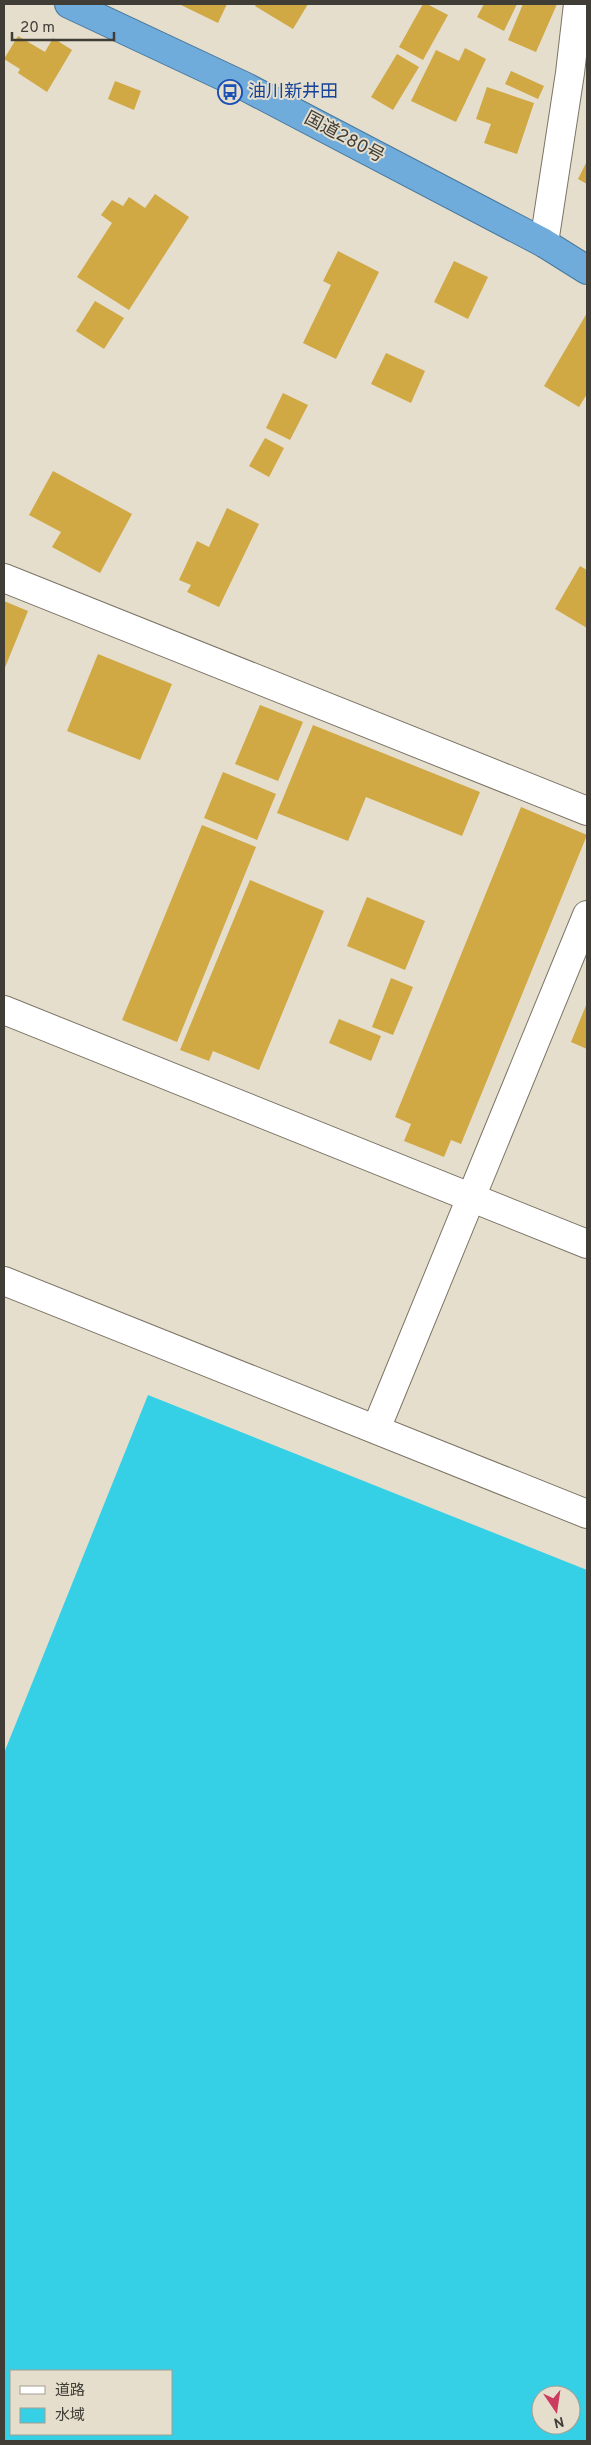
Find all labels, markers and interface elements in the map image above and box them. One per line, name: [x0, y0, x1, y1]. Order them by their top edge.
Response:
scale bar: [12, 10, 115, 42]
text: 20 m: [20, 19, 55, 38]
bus stop icon: 油川新井田: [217, 79, 243, 105]
place label: 油川新井田: [248, 81, 338, 104]
street label: 国道280号: [300, 107, 388, 169]
legend: [10, 2370, 172, 2435]
text: 道路: [55, 2382, 85, 2401]
north arrow: [531, 2385, 581, 2435]
text: 水域: [55, 2407, 85, 2426]
text: N: [552, 2412, 565, 2431]

